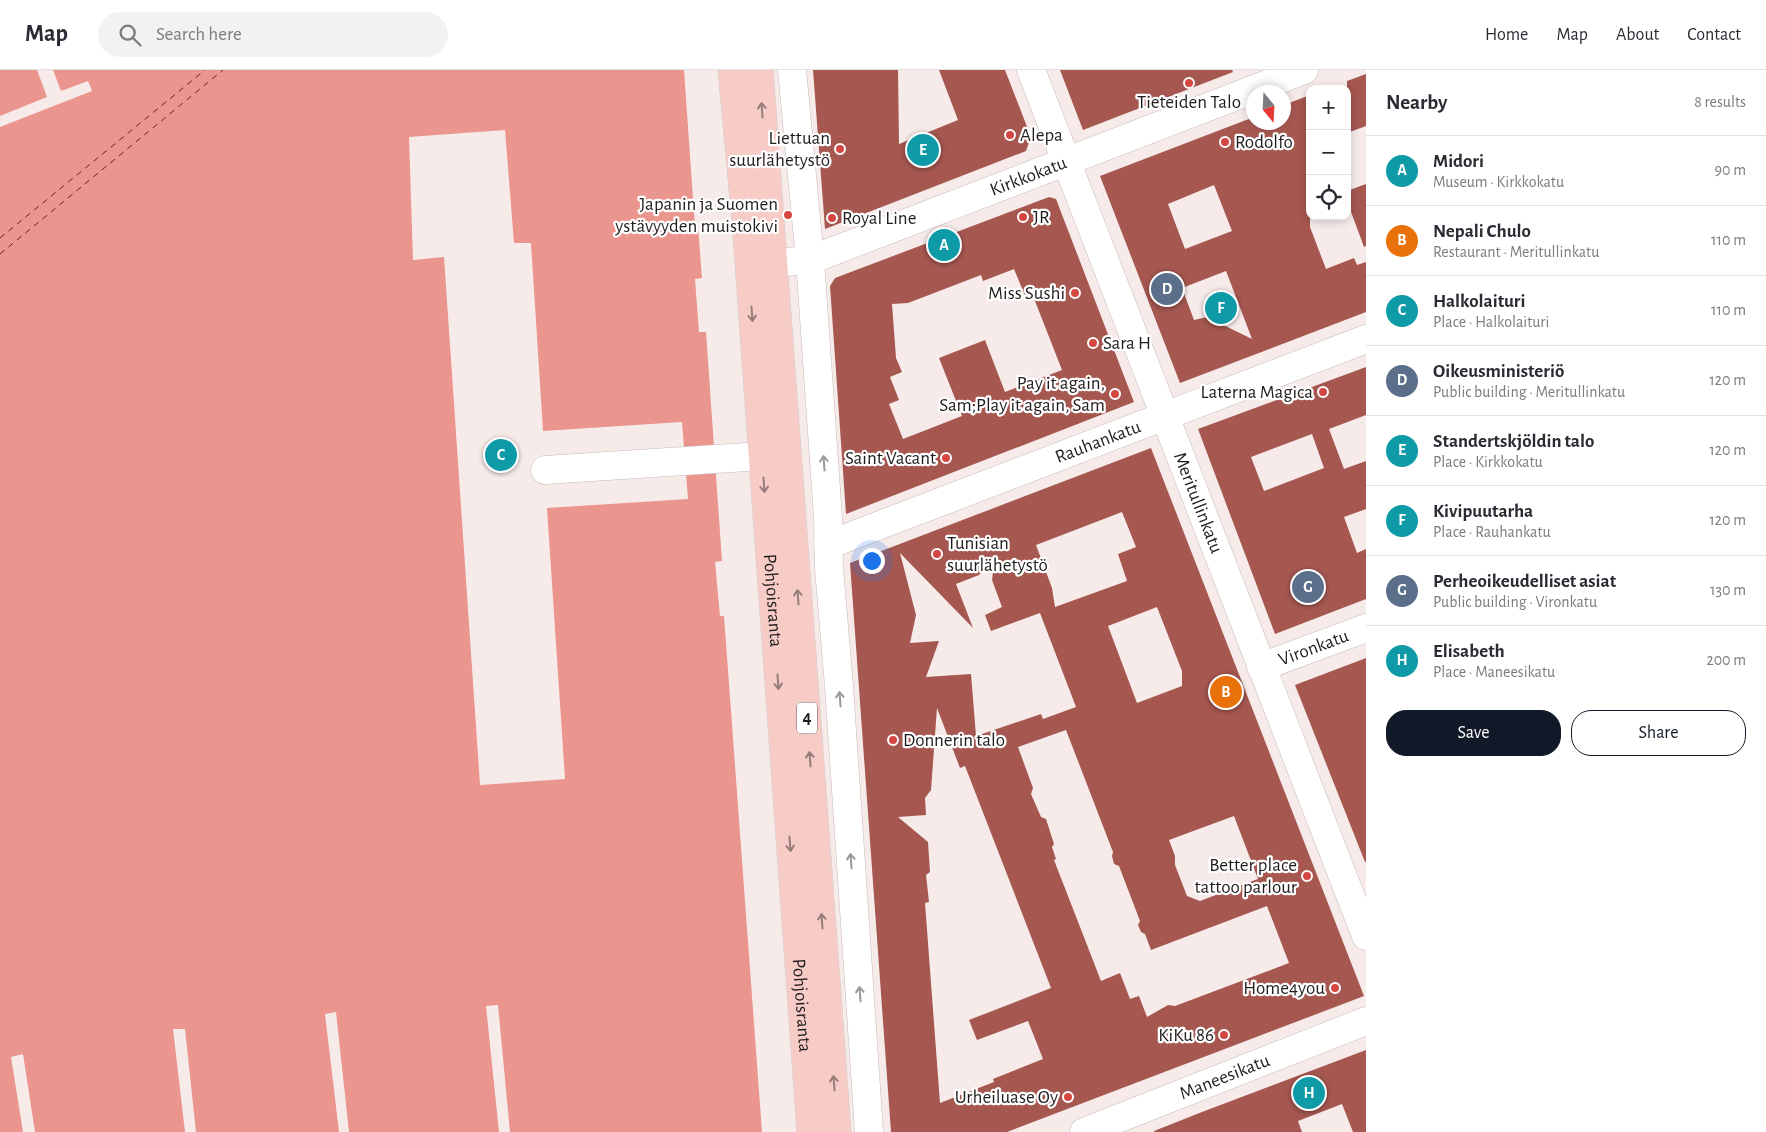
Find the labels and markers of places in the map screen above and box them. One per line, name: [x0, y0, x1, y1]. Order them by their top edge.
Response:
marker: Tieteiden Talo: [1183, 77, 1195, 89]
place label: Tieteiden Talo: [1137, 93, 1241, 112]
place label: Alepa: [1020, 126, 1063, 145]
place label: Liettuan suurlähetystö: [729, 129, 830, 170]
marker: Alepa: [1004, 129, 1016, 141]
pin: E: [907, 131, 939, 169]
place label: Rodolfo: [1235, 133, 1293, 152]
marker: Rodolfo: [1219, 136, 1231, 148]
marker: Liettuan suurlähetystö: [834, 143, 846, 155]
place label: Japanin ja Suomen ystävyyden muistokivi: [614, 195, 778, 236]
place label: JR: [1033, 208, 1049, 227]
marker: Japanin ja Suomen ystävyyden muistokivi: [782, 209, 794, 221]
place label: Royal Line: [842, 209, 916, 228]
marker: JR: [1017, 211, 1029, 223]
marker: Royal Line: [826, 212, 838, 224]
pin: A: [928, 226, 960, 264]
pin: D: [1151, 270, 1183, 308]
place label: Miss Sushi: [988, 284, 1065, 303]
marker: Miss Sushi: [1069, 287, 1081, 299]
pin: F: [1205, 289, 1237, 327]
place label: Sara H: [1103, 334, 1151, 353]
marker: Sara H: [1087, 337, 1099, 349]
place label: Pay it again, Sam;Play it again, Sam: [939, 374, 1105, 415]
place label: Laterna Magica: [1201, 383, 1313, 402]
marker: Laterna Magica: [1317, 386, 1329, 398]
marker: Pay it again, Sam;Play it again, Sam: [1109, 388, 1121, 400]
pin: C: [485, 436, 517, 474]
place label: Saint Vacant: [845, 449, 936, 468]
marker: Saint Vacant: [940, 452, 952, 464]
place label: Tunisian suurlähetystö: [947, 534, 1048, 575]
marker: Tunisian suurlähetystö: [931, 548, 943, 560]
pin: G: [1292, 568, 1324, 606]
pin: B: [1210, 673, 1242, 711]
place label: Donnerin talo: [903, 731, 1005, 750]
marker: Donnerin talo: [887, 734, 899, 746]
place label: Better place tattoo parlour: [1194, 856, 1297, 897]
marker: Better place tattoo parlour: [1301, 870, 1313, 882]
place label: Home4you: [1243, 979, 1325, 998]
marker: Home4you: [1329, 982, 1341, 994]
place label: KiKu 86: [1158, 1026, 1214, 1045]
marker: KiKu 86: [1218, 1029, 1230, 1041]
pin: H: [1293, 1074, 1325, 1112]
place label: Urheiluase Oy: [955, 1088, 1058, 1107]
marker: Urheiluase Oy: [1062, 1091, 1074, 1103]

